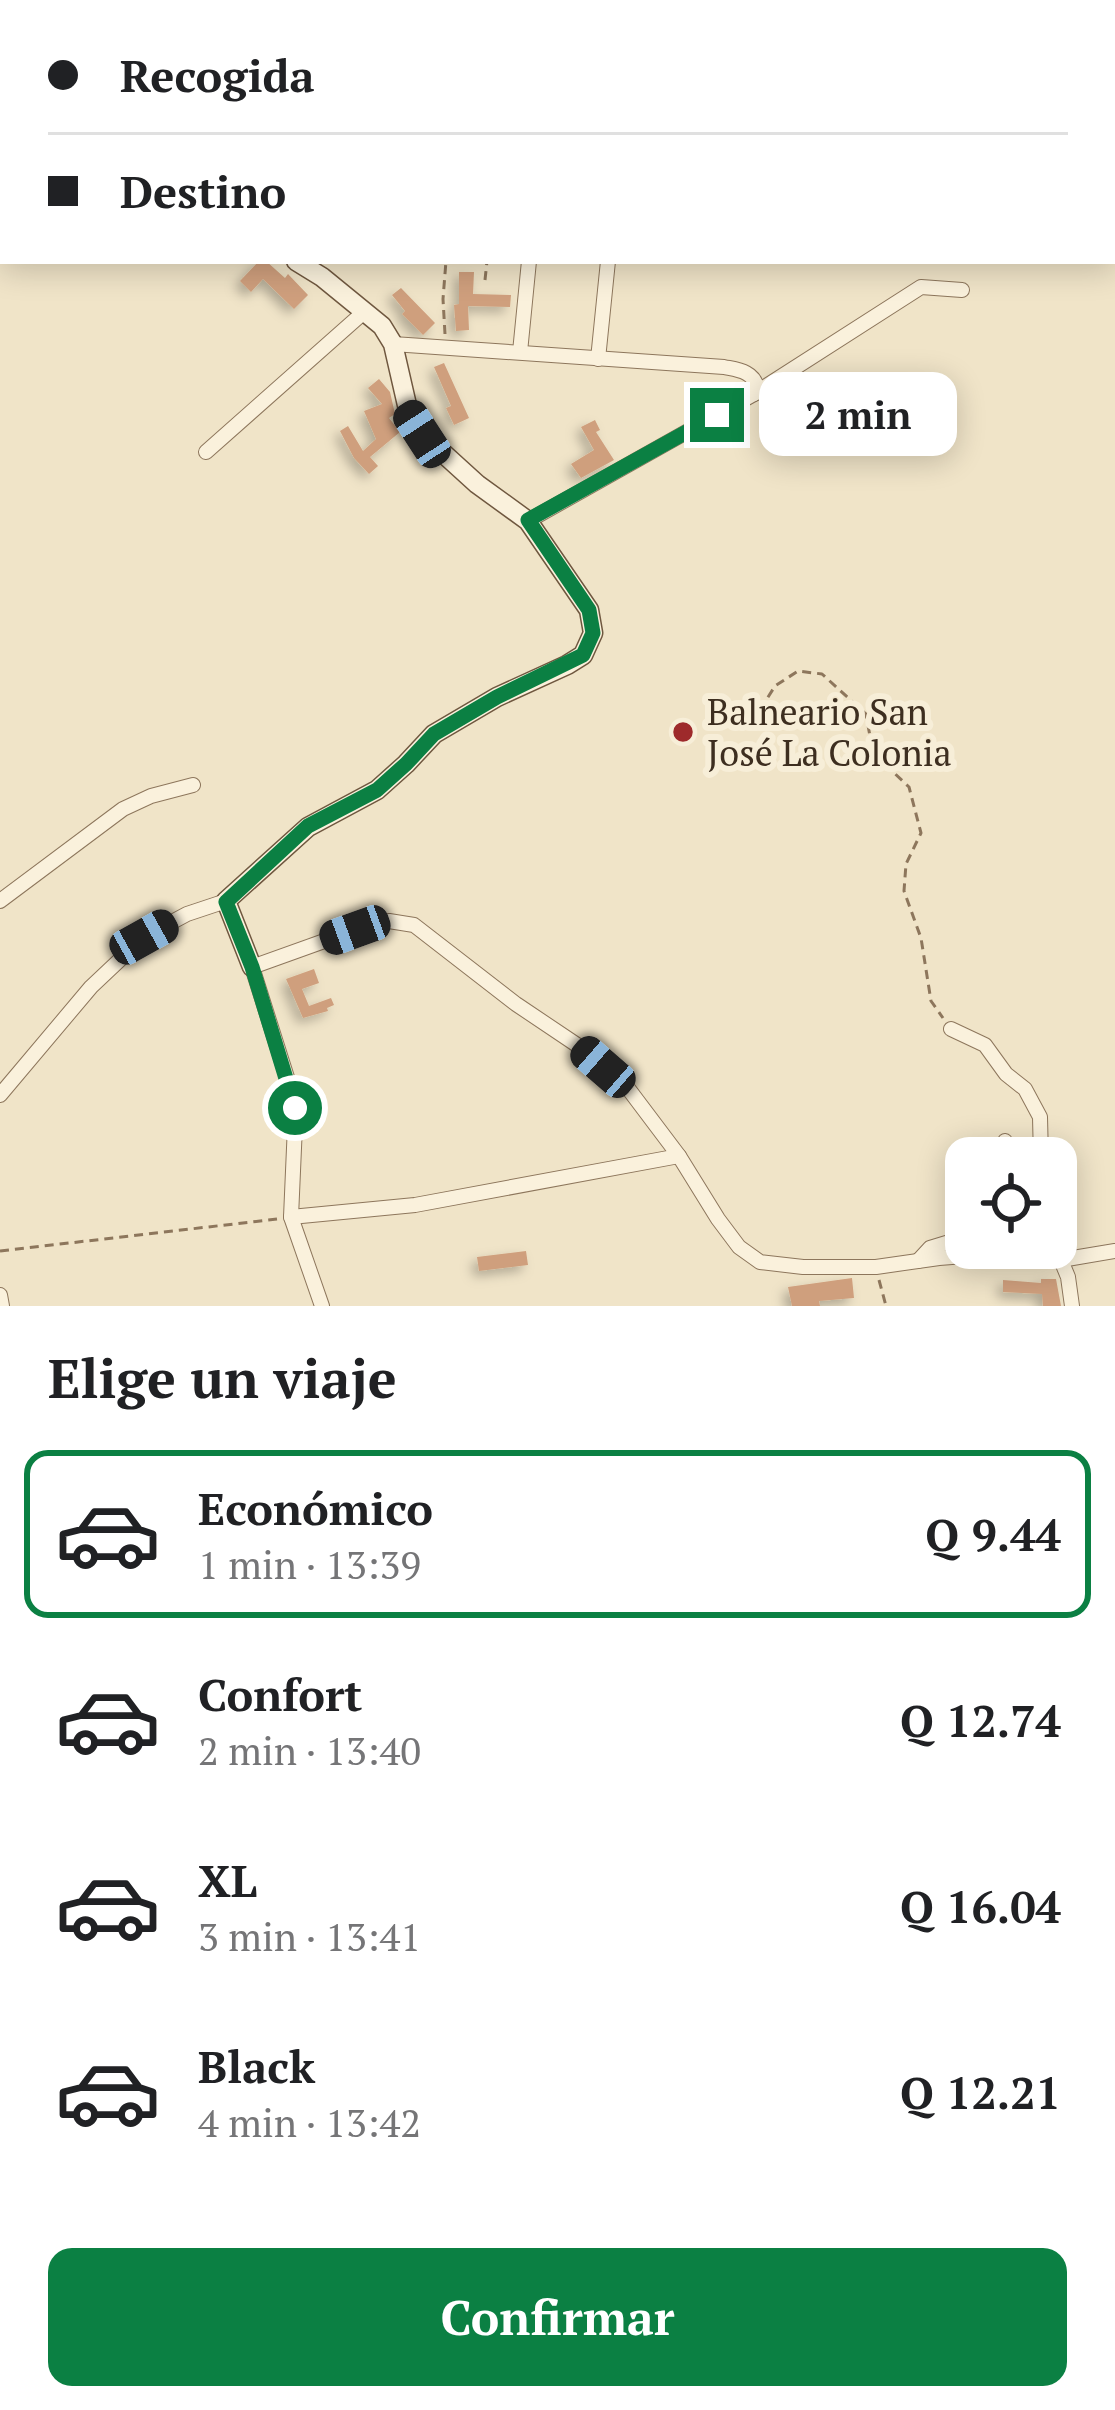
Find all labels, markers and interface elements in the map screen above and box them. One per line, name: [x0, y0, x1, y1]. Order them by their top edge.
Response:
text: Recogida: [120, 45, 315, 105]
text: Destino: [120, 161, 286, 221]
callout: 2 min: [759, 373, 957, 457]
route end: [690, 388, 744, 442]
text: 2 min: [805, 388, 911, 440]
car: [387, 394, 457, 474]
place label: Balneario San José La Colonia: [707, 688, 952, 776]
marker: Balneario San José La Colonia: [670, 719, 696, 745]
car: [315, 901, 395, 959]
car: [104, 904, 184, 970]
car: [564, 1030, 642, 1104]
route start: [268, 1081, 322, 1135]
map controls: [945, 1137, 1077, 1269]
button: locate: [945, 1137, 1077, 1269]
text: Elige un viaje: [48, 1342, 397, 1413]
text: Económico: [198, 1478, 433, 1538]
icon: car: [54, 1480, 162, 1588]
text: Q 9.44: [925, 1504, 1061, 1564]
text: 1 min · 13:39: [198, 1538, 421, 1590]
text: Confort: [198, 1664, 362, 1724]
icon: car: [54, 1666, 162, 1774]
text: Q 12.74: [900, 1690, 1061, 1750]
text: 2 min · 13:40: [198, 1724, 421, 1776]
text: XL: [198, 1850, 257, 1910]
icon: car: [54, 1852, 162, 1960]
text: Q 16.04: [900, 1876, 1061, 1936]
text: 3 min · 13:41: [198, 1910, 421, 1962]
text: Black: [198, 2036, 315, 2096]
icon: car: [54, 2038, 162, 2146]
text: Q 12.21: [900, 2062, 1061, 2122]
text: 4 min · 13:42: [198, 2096, 421, 2148]
button: Confirmar: [48, 2248, 1067, 2386]

